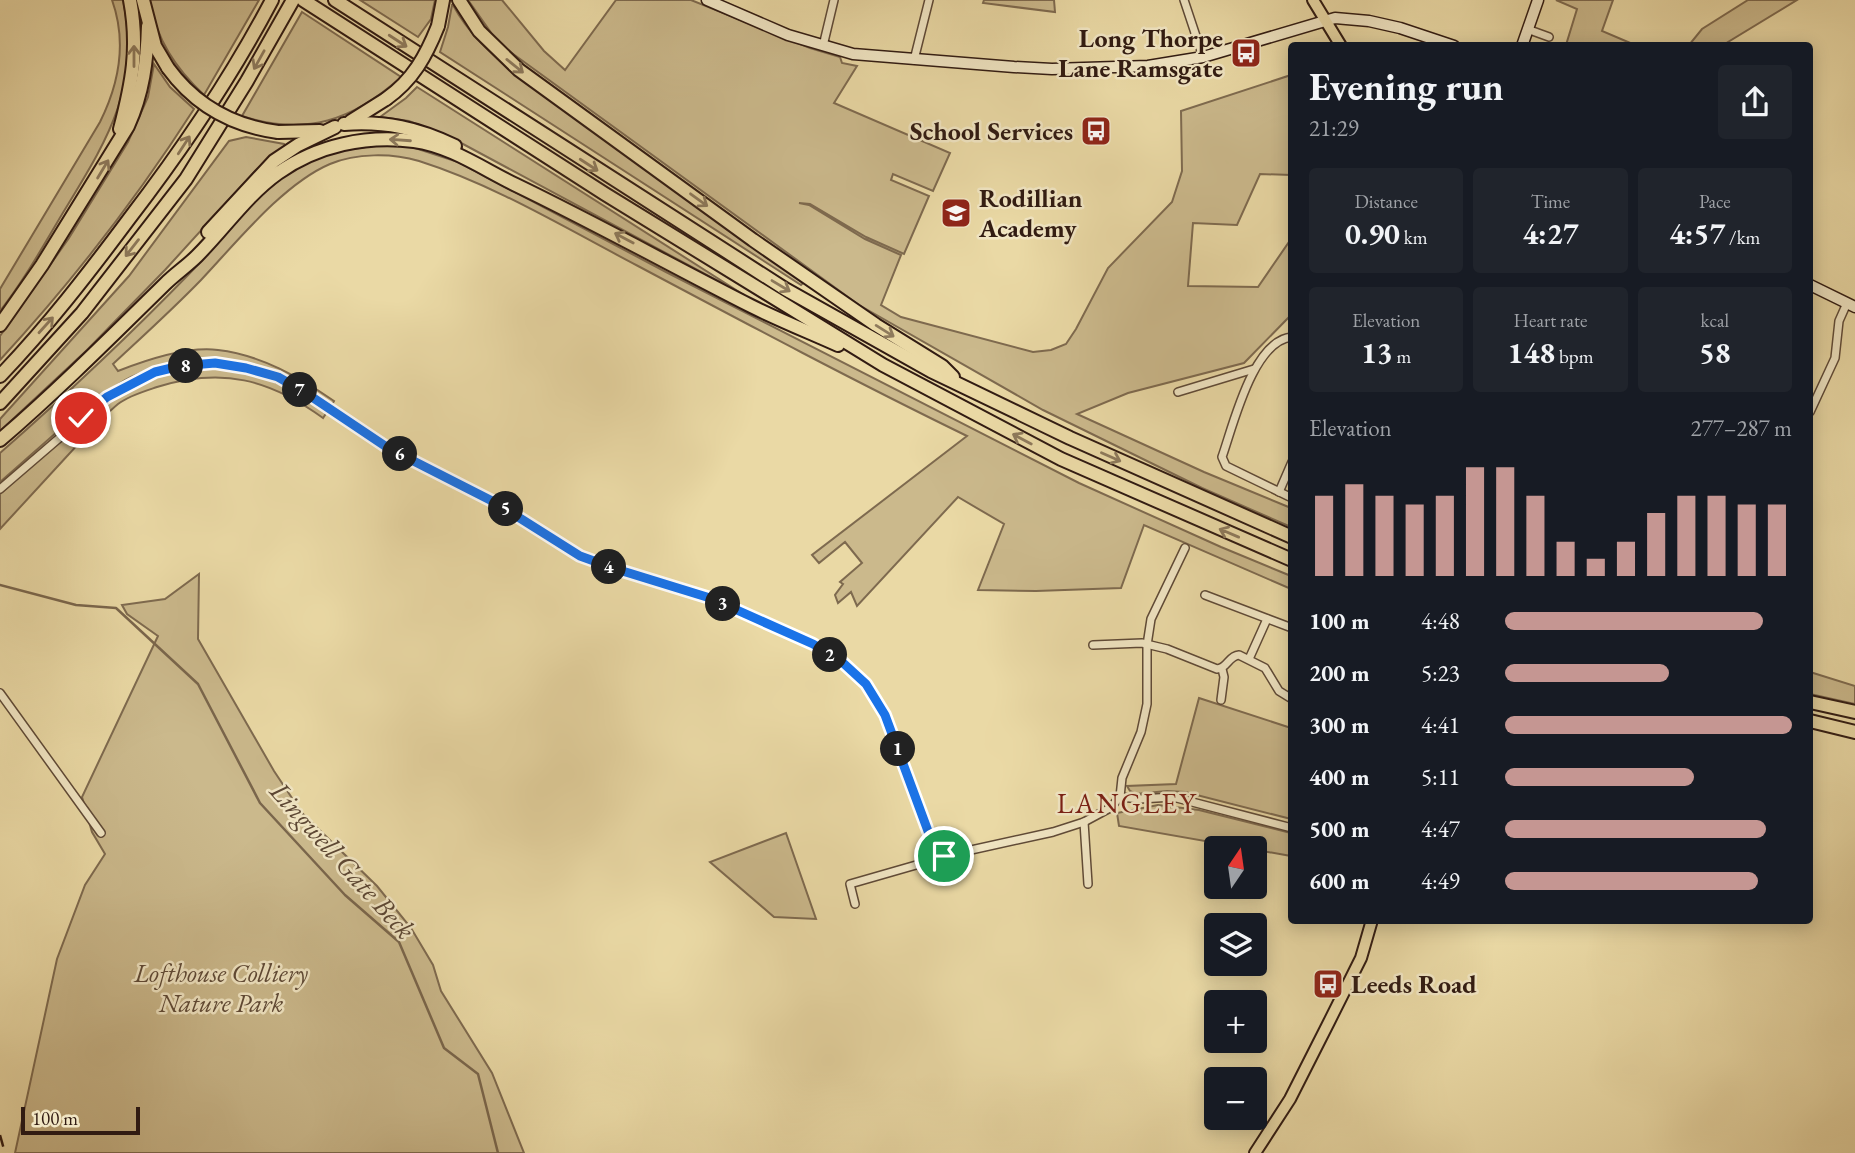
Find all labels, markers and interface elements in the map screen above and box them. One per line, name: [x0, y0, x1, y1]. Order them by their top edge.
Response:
place label: Long Thorpe Lane Ramsgate: [1058, 21, 1223, 85]
one-way arrow: [388, 34, 407, 48]
bus stop icon: Long Thorpe Lane Ramsgate: [1229, 36, 1263, 70]
one-way arrow: [127, 44, 141, 67]
one-way arrow: [252, 49, 266, 69]
one-way arrow: [506, 58, 524, 74]
text: Evening run: [1309, 62, 1504, 111]
button: share: [1718, 65, 1792, 139]
text: 21:29: [1309, 113, 1359, 143]
place label: School Services: [910, 114, 1073, 148]
bus stop icon: School Services: [1079, 114, 1113, 148]
one-way arrow: [389, 133, 412, 146]
one-way arrow: [177, 136, 191, 155]
one-way arrow: [578, 158, 598, 172]
one-way arrow: [96, 160, 110, 180]
place label: Rodillian Academy: [978, 181, 1083, 245]
text: Distance: [1354, 189, 1418, 214]
text: Time: [1531, 189, 1570, 214]
text: Pace: [1699, 189, 1731, 214]
one-way arrow: [689, 193, 708, 208]
school or university icon: Rodillian Academy: [939, 196, 973, 230]
text: 0.90: [1345, 214, 1400, 253]
text: 4:27: [1522, 214, 1579, 253]
text: 4:57: [1669, 214, 1725, 253]
text: km: [1400, 225, 1427, 250]
text: /km: [1725, 225, 1760, 250]
one-way arrow: [614, 231, 634, 245]
one-way arrow: [125, 238, 140, 256]
one-way arrow: [771, 280, 791, 294]
text: Elevation: [1352, 308, 1420, 333]
text: Heart rate: [1514, 308, 1587, 333]
text: kcal: [1701, 308, 1729, 333]
one-way arrow: [38, 317, 54, 335]
one-way arrow: [875, 324, 895, 338]
text: 13: [1361, 333, 1393, 372]
text: 148: [1508, 333, 1555, 372]
text: 58: [1699, 333, 1731, 372]
text: m: [1393, 344, 1411, 369]
text: bpm: [1555, 344, 1593, 369]
pin: 8: [168, 348, 204, 384]
text: 8: [180, 353, 191, 378]
pin: 7: [282, 372, 318, 408]
text: 7: [294, 377, 305, 402]
pin: [51, 388, 111, 448]
icon: check: [62, 399, 100, 437]
text: Elevation: [1309, 413, 1392, 443]
text: 277–287 m: [1691, 413, 1792, 443]
one-way arrow: [1012, 431, 1033, 445]
pin: 6: [382, 436, 418, 472]
text: 6: [394, 441, 405, 466]
one-way arrow: [1100, 451, 1121, 464]
pin: 5: [489, 491, 524, 526]
text: 5: [500, 496, 511, 521]
one-way arrow: [1219, 526, 1240, 539]
pin: 4: [592, 550, 626, 584]
text: 4: [603, 554, 614, 579]
pin: 3: [706, 586, 740, 622]
text: 3: [717, 591, 728, 616]
text: 100 m: [1309, 606, 1370, 636]
text: 4:48: [1421, 606, 1460, 636]
pin: 2: [812, 638, 848, 672]
text: 2: [824, 642, 835, 667]
text: 200 m: [1309, 658, 1370, 688]
text: 5:23: [1421, 658, 1460, 688]
text: 300 m: [1309, 710, 1370, 740]
text: 4:41: [1421, 710, 1460, 740]
pin: 1: [880, 732, 916, 766]
text: 1: [892, 736, 903, 761]
text: 400 m: [1309, 762, 1370, 792]
text: 5:11: [1421, 762, 1460, 792]
water label: Lingwell Gate Beck: [262, 773, 424, 947]
district label: LANGLEY: [1057, 785, 1197, 821]
text: 500 m: [1309, 814, 1370, 844]
text: 4:47: [1421, 814, 1460, 844]
pin: [914, 826, 974, 886]
north arrow: [1204, 836, 1267, 900]
map controls: [1204, 836, 1267, 1130]
icon: arrive: [925, 837, 963, 875]
text: 600 m: [1309, 866, 1370, 896]
text: 4:49: [1421, 866, 1460, 896]
button: layers: [1204, 913, 1267, 976]
park label: Lofthouse Colliery Nature Park: [133, 956, 309, 1020]
bus stop icon: Leeds Road: [1311, 967, 1345, 1001]
place label: Leeds Road: [1351, 967, 1477, 1001]
button: +: [1204, 990, 1267, 1053]
button: −: [1204, 1067, 1267, 1130]
scale bar: [21, 1104, 140, 1136]
text: 100 m: [32, 1106, 78, 1131]

